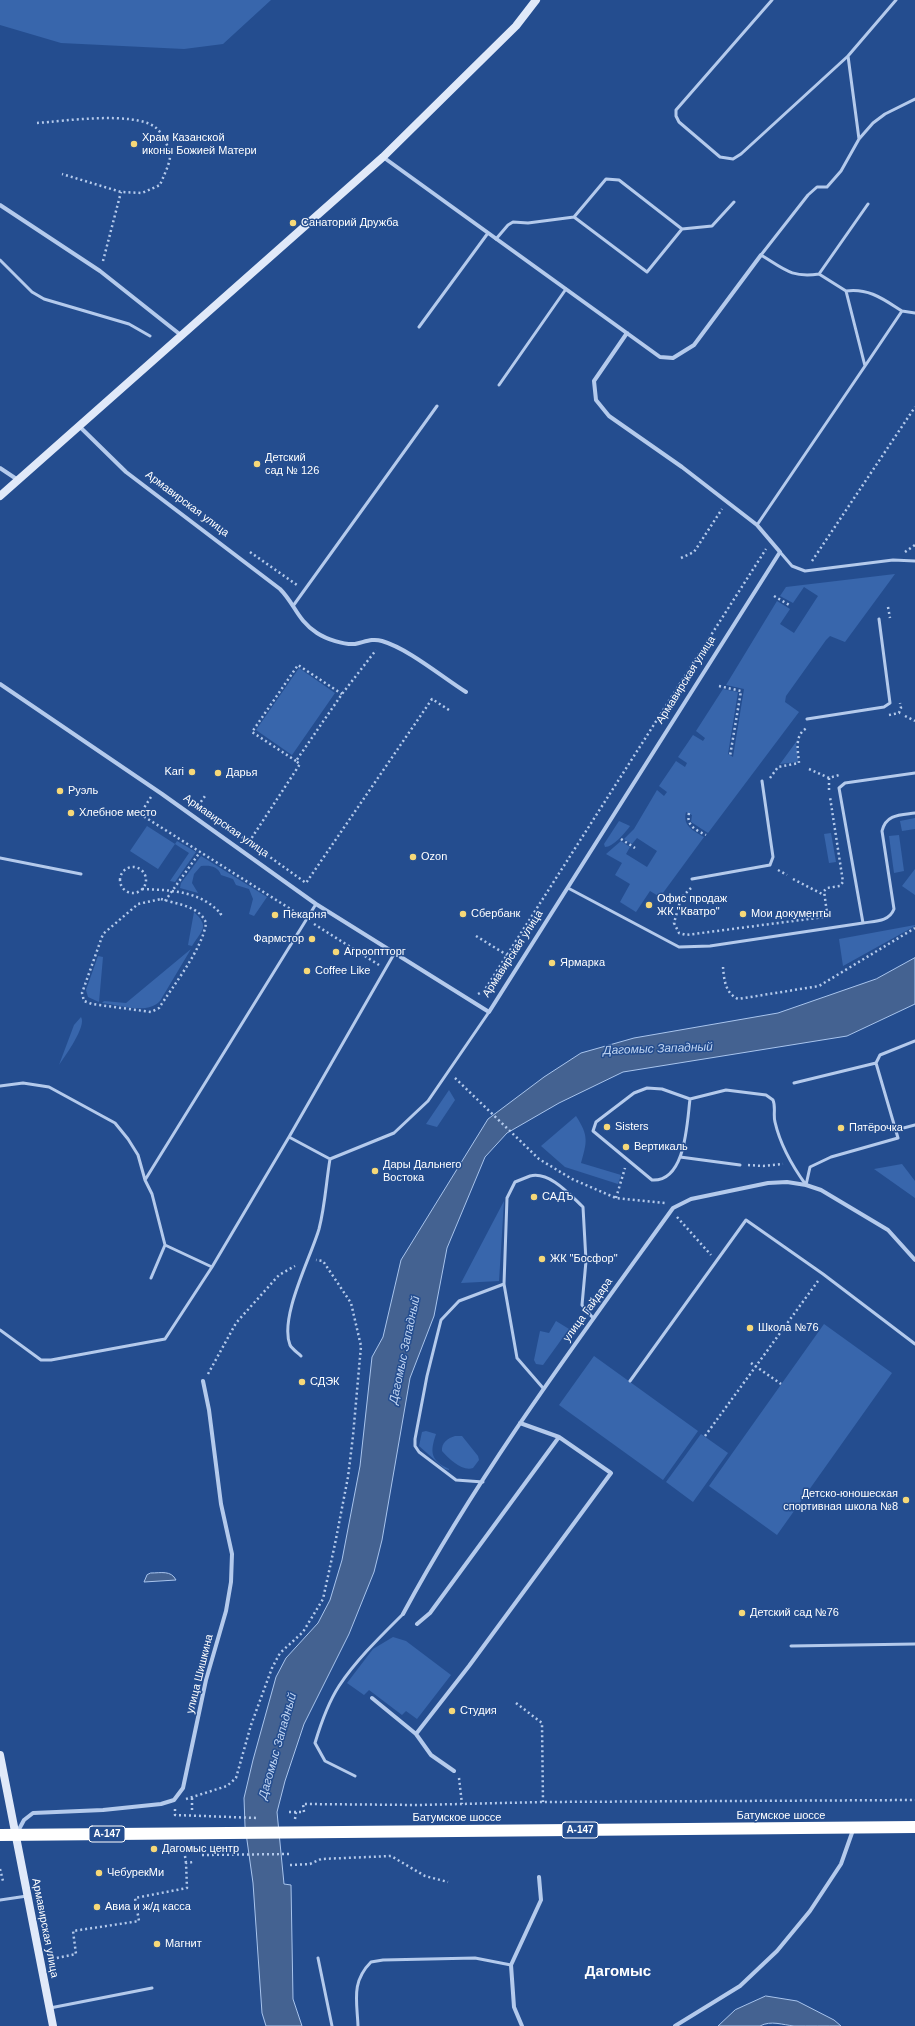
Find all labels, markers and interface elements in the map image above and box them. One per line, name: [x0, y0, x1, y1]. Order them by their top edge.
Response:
place label: Храм Казанской иконы Божией Матери: [142, 131, 257, 157]
marker: Храм Казанской иконы Божией Матери: [129, 139, 139, 149]
place label: Санаторий Дружба: [301, 216, 398, 230]
marker: Санаторий Дружба: [288, 218, 298, 228]
place label: Детский сад № 126: [265, 451, 319, 477]
marker: Детский сад № 126: [252, 459, 262, 469]
street label: Армавирская улица: [143, 468, 231, 540]
street label: Армавирская улица: [654, 634, 718, 726]
place label: Kari: [164, 765, 184, 779]
place label: Дарья: [226, 766, 257, 780]
marker: Kari: [187, 767, 197, 777]
marker: Дарья: [213, 768, 223, 778]
place label: Руэль: [68, 784, 98, 798]
marker: Руэль: [55, 786, 65, 796]
street label: Армавирская улица: [181, 792, 271, 860]
place label: Хлебное место: [79, 806, 157, 820]
marker: Хлебное место: [66, 808, 76, 818]
place label: Ozon: [421, 850, 447, 864]
marker: Ozon: [408, 852, 418, 862]
place label: Офис продаж ЖК "Кватро": [657, 892, 727, 918]
marker: Офис продаж ЖК "Кватро": [644, 900, 654, 910]
place label: Сбербанк: [471, 907, 520, 921]
place label: Мои документы: [751, 907, 831, 921]
place label: Пекарня: [283, 908, 326, 922]
street label: Армавирская улица: [480, 908, 546, 1000]
marker: Сбербанк: [458, 909, 468, 919]
marker: Мои документы: [738, 909, 748, 919]
marker: Пекарня: [270, 910, 280, 920]
place label: Фармстор: [253, 932, 304, 946]
marker: Фармстор: [307, 934, 317, 944]
place label: Агрооптторг: [344, 945, 406, 959]
marker: Агрооптторг: [331, 947, 341, 957]
place label: Ярмарка: [560, 956, 605, 970]
marker: Ярмарка: [547, 958, 557, 968]
place label: Coffee Like: [315, 964, 370, 978]
marker: Coffee Like: [302, 966, 312, 976]
water label: Дагомыс Западный: [603, 1040, 713, 1058]
place label: Sisters: [615, 1120, 649, 1134]
place label: Пятёрочка: [849, 1121, 903, 1135]
marker: Sisters: [602, 1122, 612, 1132]
marker: Пятёрочка: [836, 1123, 846, 1133]
place label: Вертикаль: [634, 1140, 688, 1154]
marker: Вертикаль: [621, 1142, 631, 1152]
place label: Дары Дальнего Востока: [383, 1158, 461, 1184]
marker: Дары Дальнего Востока: [370, 1166, 380, 1176]
place label: САДЪ: [542, 1190, 574, 1204]
marker: САДЪ: [529, 1192, 539, 1202]
place label: ЖК "Босфор": [550, 1252, 618, 1266]
marker: ЖК "Босфор": [537, 1254, 547, 1264]
street label: улица Гайдара: [560, 1276, 616, 1344]
water label: Дагомыс Западный: [387, 1295, 423, 1405]
place label: Школа №76: [758, 1321, 819, 1335]
marker: Школа №76: [745, 1323, 755, 1333]
place label: СДЭК: [310, 1375, 339, 1389]
marker: СДЭК: [297, 1377, 307, 1387]
place label: Детско-юношеская спортивная школа №8: [783, 1487, 898, 1513]
marker: Детско-юношеская спортивная школа №8: [901, 1495, 911, 1505]
place label: Детский сад №76: [750, 1606, 839, 1620]
marker: Детский сад №76: [737, 1608, 747, 1618]
street label: улица Шишкина: [184, 1633, 216, 1715]
water label: Дагомыс Западный: [256, 1691, 300, 1801]
place label: Студия: [460, 1704, 497, 1718]
marker: Студия: [447, 1706, 457, 1716]
street label: Батумское шоссе: [737, 1809, 825, 1823]
street label: Батумское шоссе: [413, 1811, 501, 1825]
road number: А-147: [562, 1822, 598, 1838]
road number: А-147: [89, 1826, 125, 1842]
place label: Дагомыс центр: [162, 1842, 239, 1856]
marker: Дагомыс центр: [149, 1844, 159, 1854]
place label: ЧебурекМи: [107, 1866, 164, 1880]
marker: ЧебурекМи: [94, 1868, 104, 1878]
street label: Армавирская улица: [29, 1877, 61, 1979]
place label: Авиа и ж/д касса: [105, 1900, 191, 1914]
marker: Авиа и ж/д касса: [92, 1902, 102, 1912]
place label: Магнит: [165, 1937, 202, 1951]
marker: Магнит: [152, 1939, 162, 1949]
district label: Дагомыс: [585, 1963, 651, 1981]

